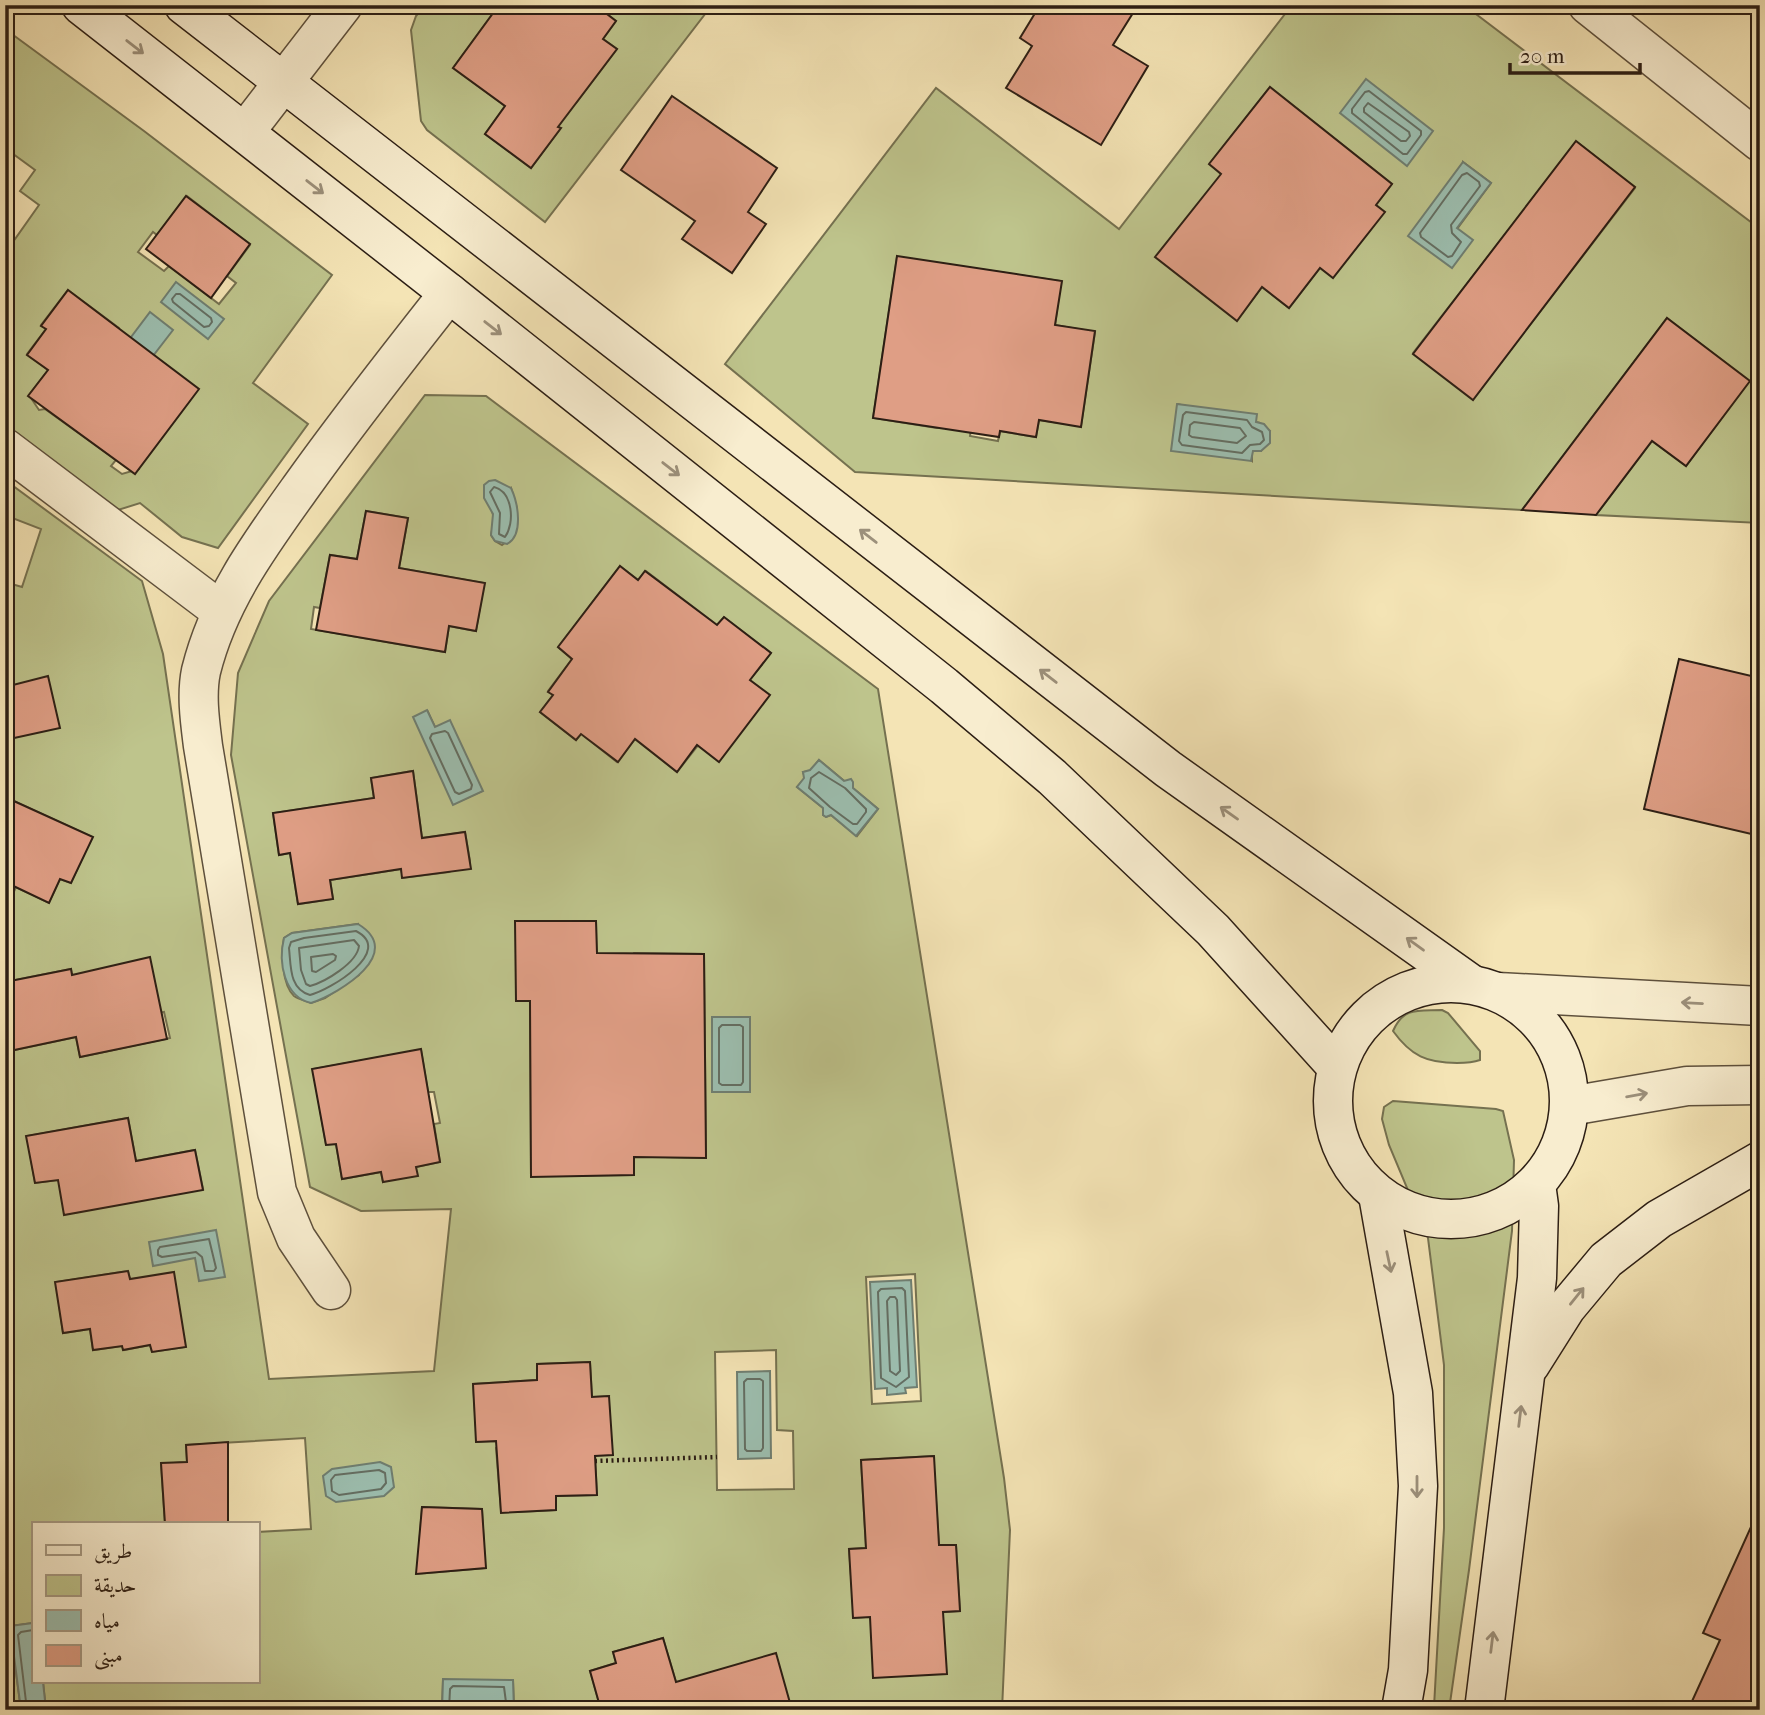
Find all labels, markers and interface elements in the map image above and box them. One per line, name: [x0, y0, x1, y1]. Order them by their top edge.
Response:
scale bar: [1510, 32, 1639, 76]
one-way arrow: [126, 39, 144, 54]
text: 20 m: [1520, 44, 1565, 68]
one-way arrow: [305, 179, 323, 194]
one-way arrow: [483, 320, 502, 335]
one-way arrow: [662, 462, 680, 477]
one-way arrow: [859, 529, 878, 544]
one-way arrow: [1039, 668, 1058, 683]
one-way arrow: [1220, 806, 1239, 820]
one-way arrow: [1406, 937, 1425, 951]
one-way arrow: [1681, 996, 1703, 1009]
one-way arrow: [1625, 1087, 1648, 1101]
one-way arrow: [1382, 1250, 1396, 1273]
one-way arrow: [1569, 1287, 1585, 1305]
one-way arrow: [1513, 1405, 1526, 1428]
one-way arrow: [1410, 1476, 1424, 1499]
legend: [32, 1522, 259, 1684]
text: طريق: [94, 1539, 132, 1564]
text: حديقة: [94, 1573, 137, 1598]
text: مياه: [94, 1609, 120, 1633]
one-way arrow: [1486, 1631, 1499, 1654]
text: مبنى: [94, 1643, 123, 1670]

